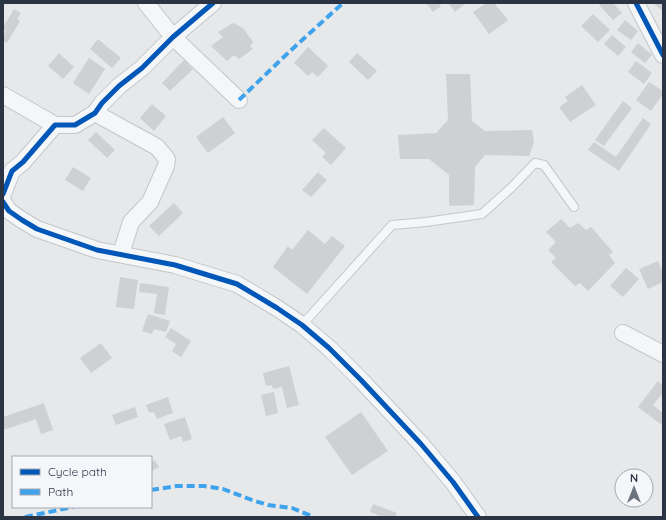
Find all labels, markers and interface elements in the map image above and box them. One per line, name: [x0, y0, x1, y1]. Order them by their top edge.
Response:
legend: [12, 456, 152, 508]
text: Cycle path: [48, 464, 107, 479]
north arrow: [614, 468, 654, 508]
text: N: [630, 471, 638, 485]
text: Path: [48, 484, 73, 499]

